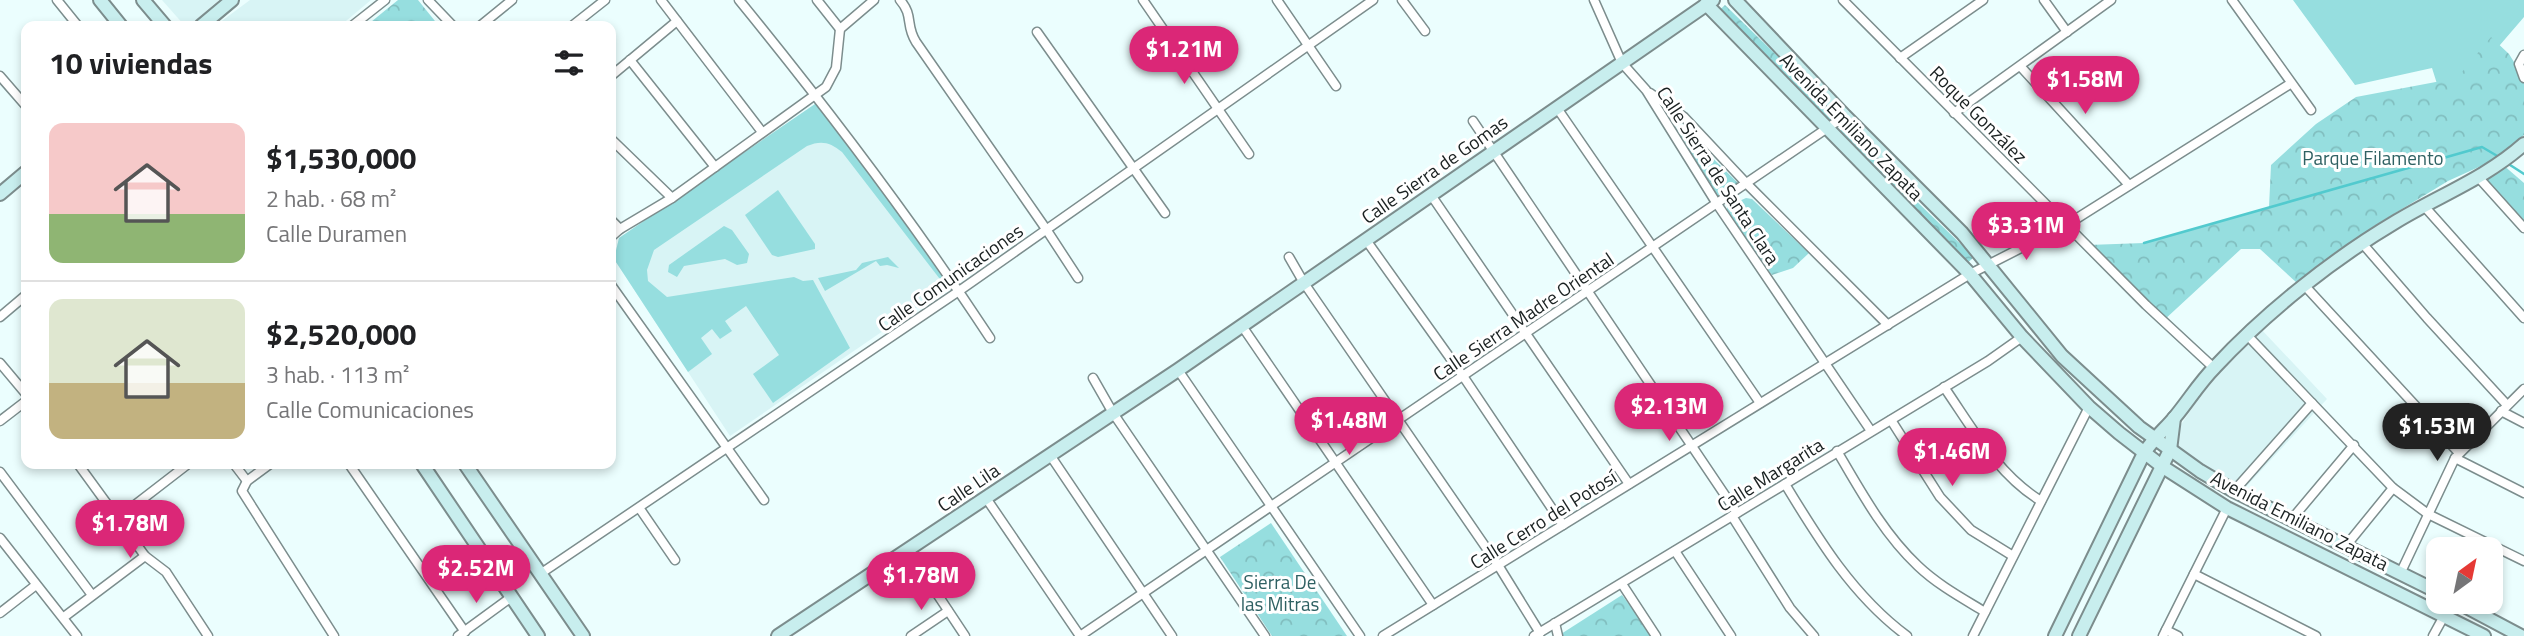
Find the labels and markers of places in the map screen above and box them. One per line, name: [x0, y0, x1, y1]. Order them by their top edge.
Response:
pin: $1.21M: [1127, 27, 1241, 86]
pin: $1.58M: [2028, 57, 2142, 116]
pin: $3.31M: [1969, 202, 2083, 262]
pin: $2.13M: [1612, 384, 1726, 443]
pin: $1.48M: [1292, 398, 1406, 457]
pin: $1.53M: [2380, 404, 2494, 463]
pin: $1.46M: [1895, 428, 2009, 488]
pin: $1.78M: [73, 500, 187, 560]
pin: $2.52M: [419, 546, 533, 605]
pin: $1.78M: [864, 552, 978, 612]

